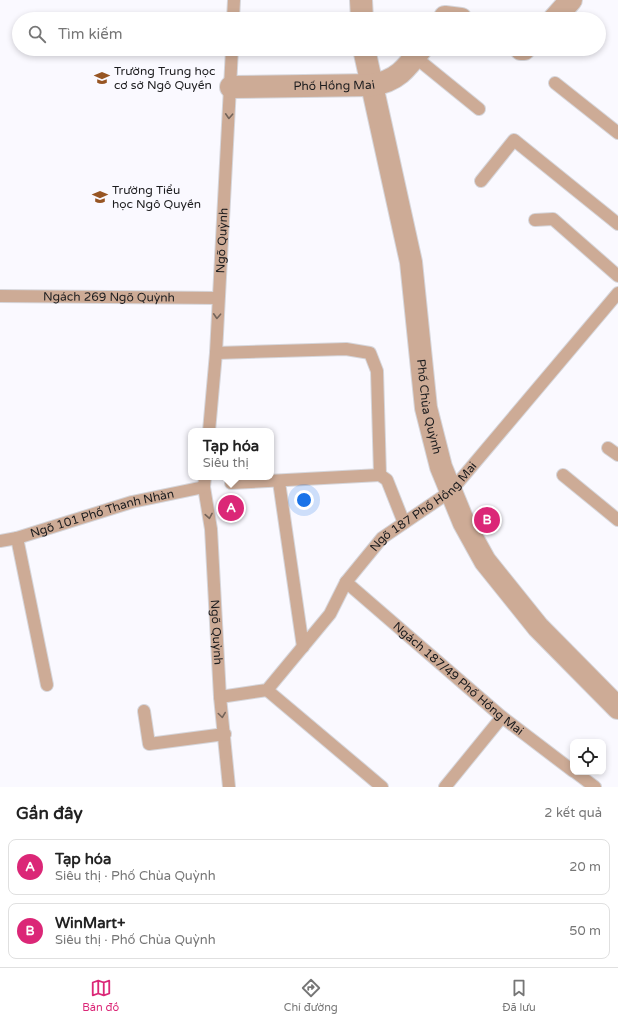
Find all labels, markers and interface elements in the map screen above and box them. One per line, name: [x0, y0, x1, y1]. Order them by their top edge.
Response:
search box: [12, 12, 606, 56]
icon: search: [26, 23, 48, 45]
text: Tìm kiếm: [58, 25, 123, 43]
place label: Trường Trung học cơ sở Ngô Quyền: [114, 64, 215, 92]
school or university icon: Trường Trung học cơ sở Ngô Quyền: [93, 69, 111, 87]
street label: Phố Hồng Mai: [293, 78, 376, 93]
one-way arrow: [225, 113, 234, 119]
place label: Trường Tiểu học Ngô Quyền: [112, 183, 201, 211]
school or university icon: Trường Tiểu học Ngô Quyền: [91, 188, 109, 206]
street label: Ngõ Quỳnh: [213, 207, 231, 274]
street label: Ngách 269 Ngõ Quỳnh: [43, 289, 175, 305]
one-way arrow: [213, 313, 222, 319]
street label: Phố Chùa Quỳnh: [414, 358, 444, 456]
popup: [188, 428, 274, 480]
text: Tạp hóa: [203, 437, 259, 455]
text: Siêu thị: [203, 455, 249, 471]
street label: Ngõ 187 Phố Hồng Mai: [367, 459, 480, 554]
street label: Ngõ 101 Phố Thanh Nhàn: [29, 486, 175, 540]
your location: [294, 490, 314, 510]
pin: A: [218, 493, 244, 523]
pin: B: [474, 505, 500, 535]
one-way arrow: [204, 512, 213, 519]
street label: Ngõ Quỳnh: [208, 599, 225, 665]
street label: Ngách 187/49 Phố Hồng Mai: [390, 619, 526, 738]
one-way arrow: [217, 712, 226, 718]
map controls: [570, 739, 606, 775]
button: locate: [570, 739, 606, 775]
text: Gần đây: [16, 803, 83, 824]
text: 2 kết quả: [544, 805, 602, 821]
text: Tạp hóa: [55, 850, 111, 868]
text: A: [25, 859, 35, 875]
text: 20 m: [569, 859, 601, 875]
text: Siêu thị · Phố Chùa Quỳnh: [55, 868, 216, 884]
text: WinMart+: [55, 914, 126, 932]
text: B: [25, 923, 35, 939]
text: 50 m: [569, 923, 601, 939]
text: Siêu thị · Phố Chùa Quỳnh: [55, 932, 216, 948]
tab: Bản đồ: [82, 977, 119, 1014]
tab: Chỉ đường: [284, 977, 338, 1014]
tab: Đã lưu: [502, 977, 536, 1014]

